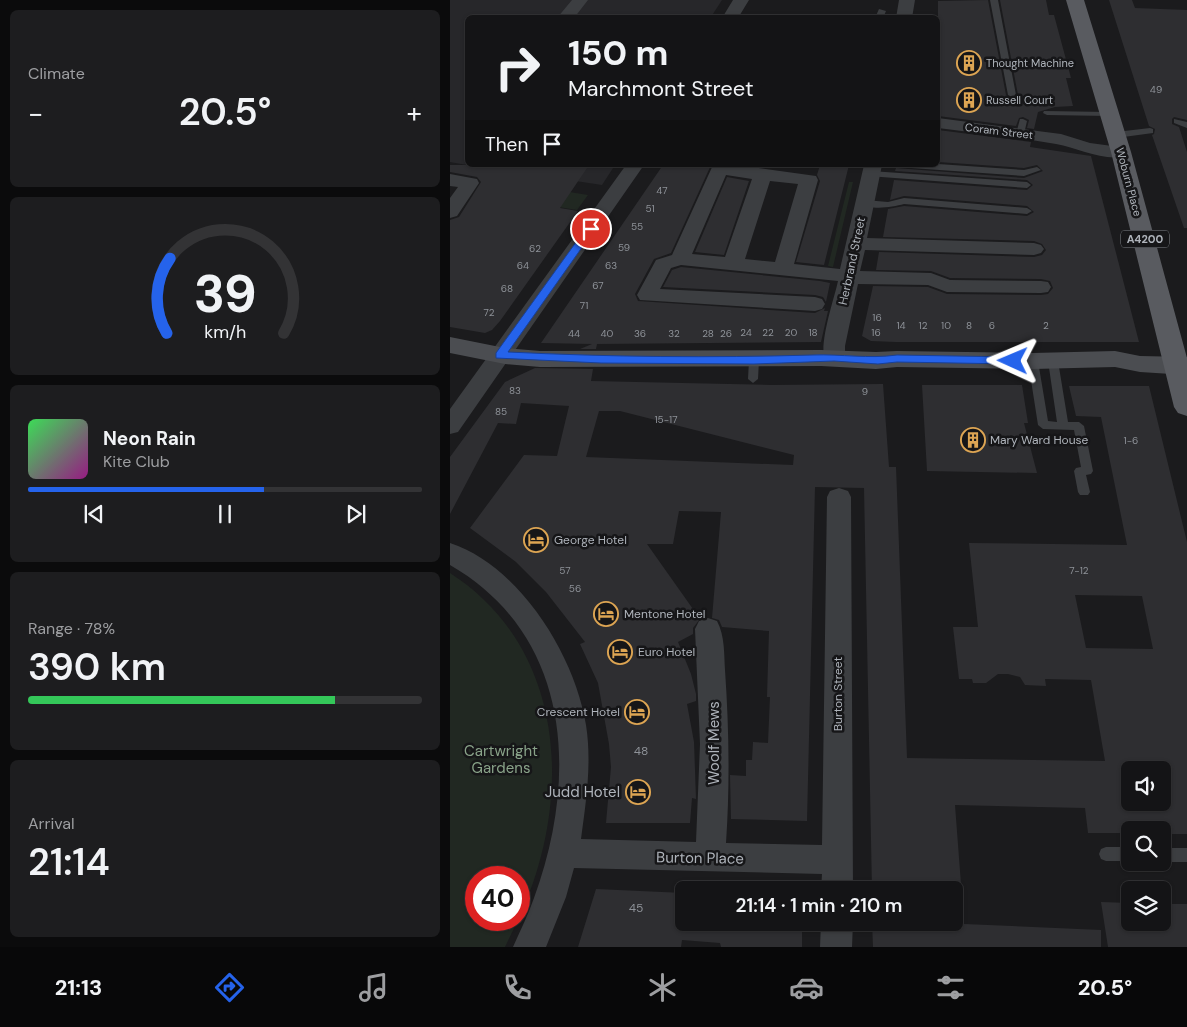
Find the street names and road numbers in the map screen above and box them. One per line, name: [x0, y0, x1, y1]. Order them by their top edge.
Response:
street label: Coram Street: [964, 120, 1034, 142]
street label: Woburn Place: [1113, 146, 1145, 218]
street label: Herbrand Street: [835, 215, 869, 306]
road number: A4200: [1121, 230, 1169, 248]
street label: Burton Street: [830, 657, 846, 731]
street label: Woolf Mews: [704, 701, 724, 785]
street label: Burton Place: [656, 847, 744, 869]

